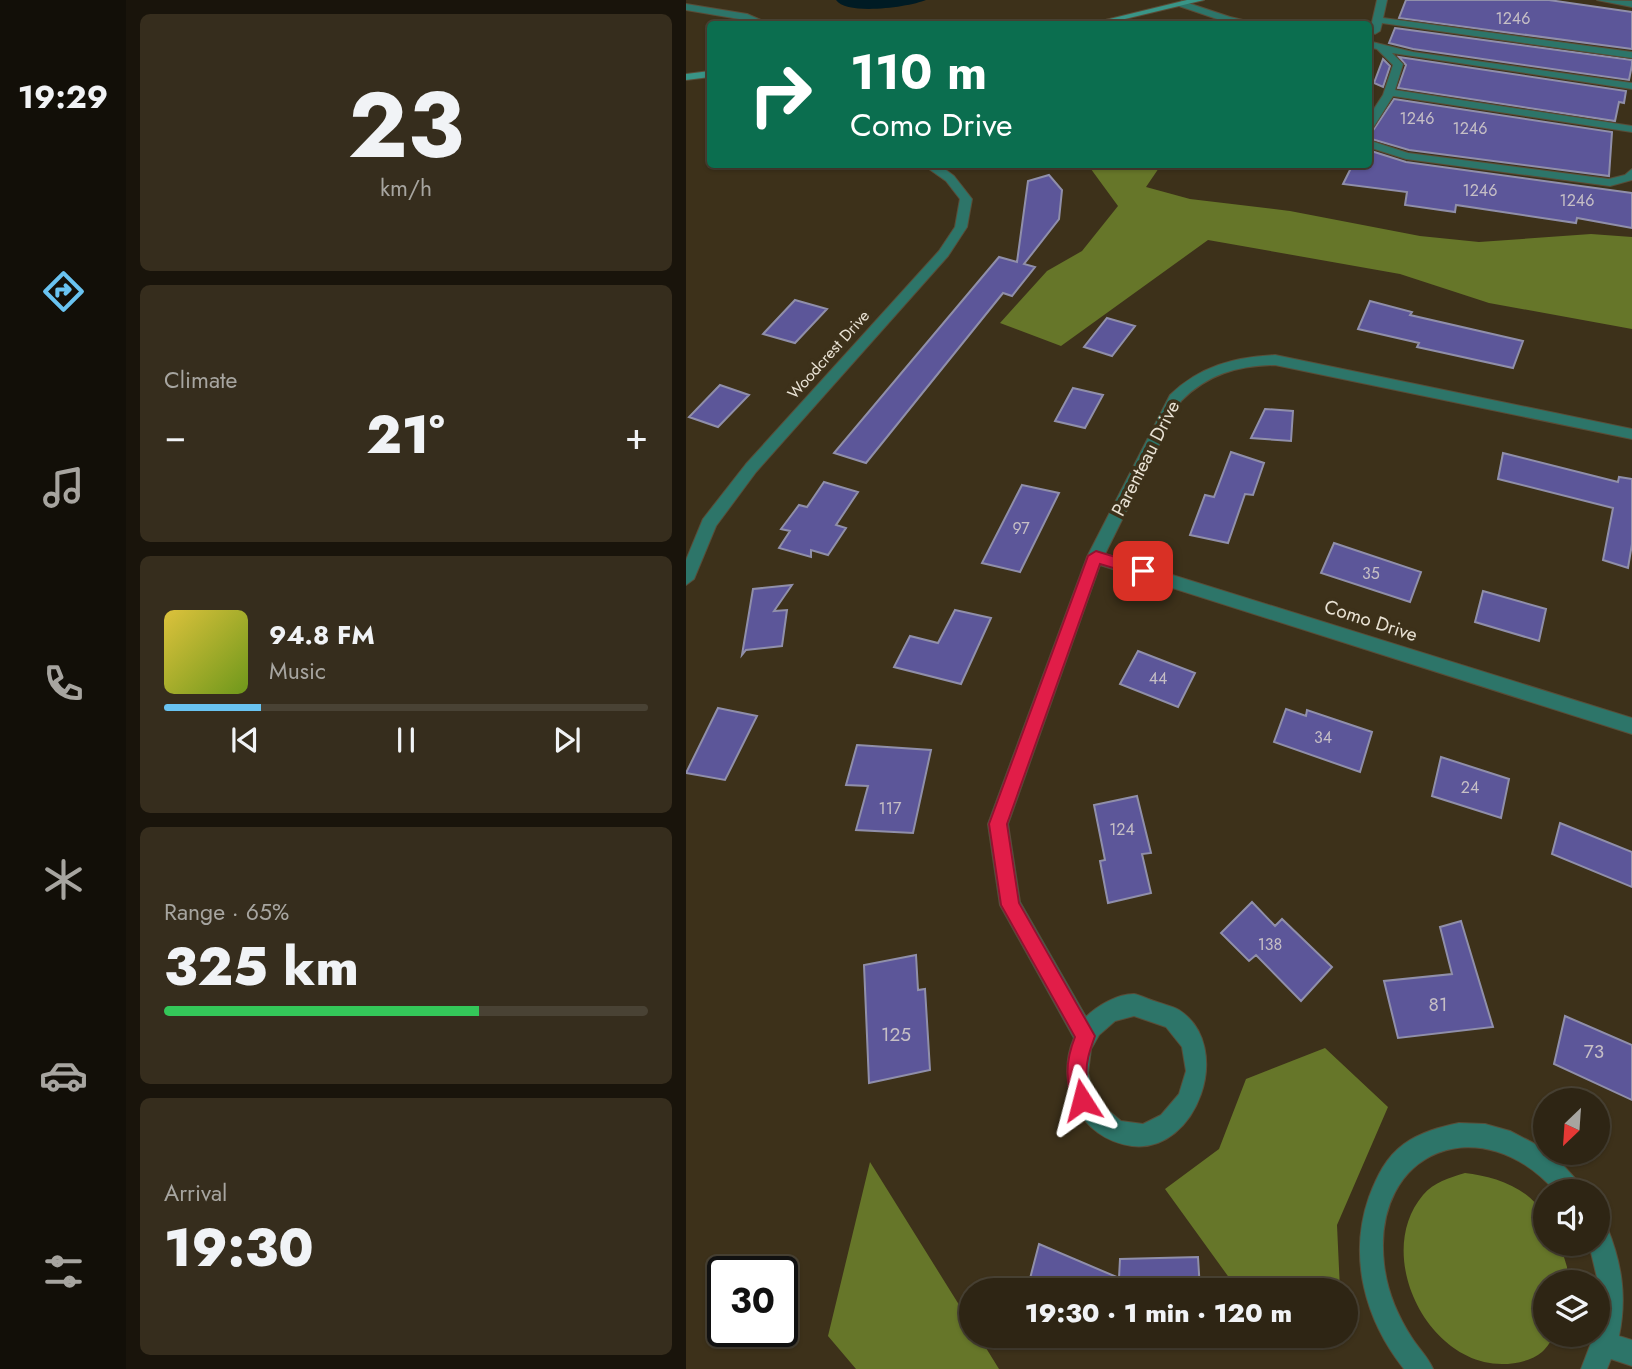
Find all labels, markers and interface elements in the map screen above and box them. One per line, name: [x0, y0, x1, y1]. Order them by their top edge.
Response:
house number: 1246: [1496, 7, 1530, 30]
text: 110 m: [850, 37, 987, 107]
icon: right: [735, 49, 826, 140]
text: 23: [348, 60, 464, 191]
text: 19:29: [18, 74, 108, 120]
text: Como Drive: [850, 102, 1013, 148]
house number: 1246: [1400, 107, 1434, 130]
house number: 1246: [1453, 117, 1487, 140]
text: km/h: [380, 171, 432, 205]
house number: 1246: [1463, 179, 1497, 202]
house number: 1246: [1560, 189, 1594, 212]
icon: directions: [39, 267, 88, 316]
street label: Woodcrest Drive: [782, 305, 875, 404]
text: Climate: [164, 363, 237, 397]
street label: Parenteau Drive: [1105, 396, 1186, 521]
text: 21°: [366, 397, 445, 473]
text: −: [164, 408, 186, 463]
text: +: [625, 408, 648, 463]
icon: music: [39, 463, 88, 512]
house number: 97: [1012, 517, 1030, 540]
pin: [1113, 541, 1173, 601]
icon: arrive: [1124, 552, 1162, 590]
house number: 35: [1362, 562, 1380, 585]
street label: Como Drive: [1321, 593, 1421, 648]
text: 94.8 FM: [269, 616, 375, 654]
text: Music: [269, 654, 326, 688]
icon: phone: [39, 659, 88, 708]
house number: 44: [1149, 667, 1167, 690]
icon: previous: [226, 721, 264, 759]
icon: pause: [387, 721, 425, 759]
icon: next: [548, 721, 586, 759]
house number: 34: [1314, 726, 1332, 749]
house number: 24: [1461, 776, 1479, 799]
house number: 117: [879, 797, 902, 820]
house number: 124: [1109, 818, 1135, 841]
icon: climate: [39, 855, 88, 904]
text: Range · 65%: [164, 895, 289, 929]
text: 325 km: [164, 929, 359, 1005]
house number: 138: [1258, 933, 1282, 956]
house number: 81: [1429, 991, 1447, 1018]
house number: 125: [881, 1021, 911, 1048]
house number: 73: [1584, 1038, 1604, 1065]
icon: car: [39, 1051, 88, 1100]
position arrow: [1045, 1063, 1119, 1137]
north arrow: [1533, 1088, 1610, 1166]
map controls: [1533, 1088, 1610, 1347]
text: Arrival: [164, 1176, 227, 1210]
button: sound: [1533, 1179, 1610, 1256]
text: 19:30: [164, 1210, 314, 1286]
icon: filters: [39, 1247, 88, 1296]
speed limit sign: 30: [707, 1256, 798, 1347]
button: layers: [1533, 1270, 1610, 1347]
text: 19:30 · 1 min · 120 m: [1025, 1294, 1292, 1332]

